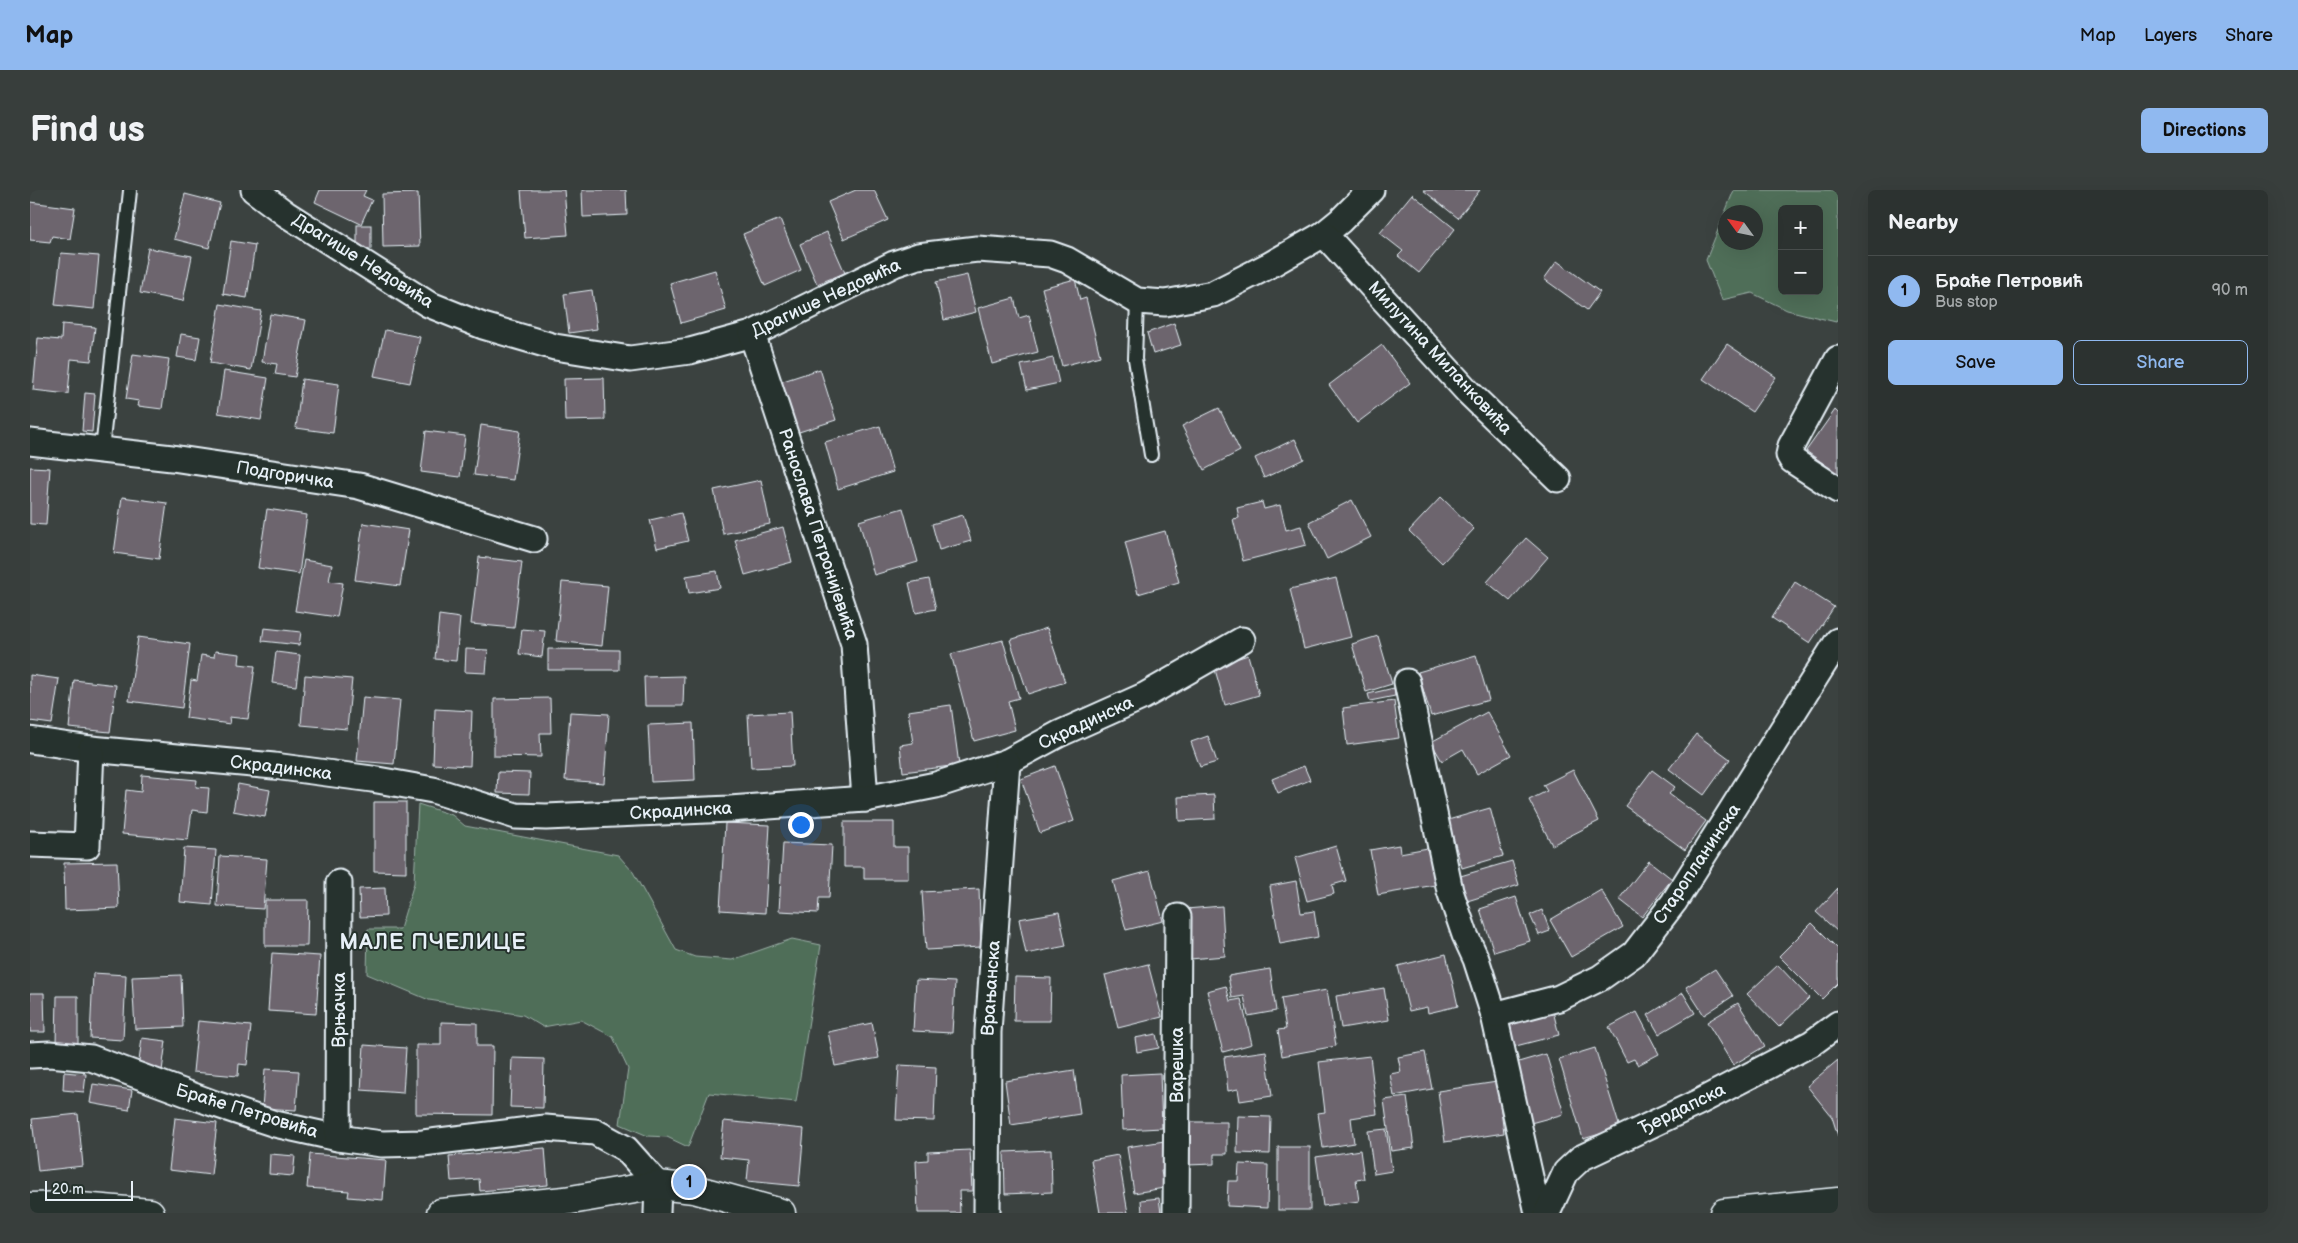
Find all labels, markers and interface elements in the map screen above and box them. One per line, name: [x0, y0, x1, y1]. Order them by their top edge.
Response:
text: Map: [25, 21, 73, 50]
text: Map: [2080, 25, 2116, 46]
text: Layers: [2144, 25, 2197, 46]
text: Share: [2225, 25, 2273, 46]
button: Directions: [2141, 108, 2268, 153]
text: Find us: [30, 109, 145, 152]
north arrow: [1718, 205, 1763, 250]
map controls: [1778, 205, 1823, 295]
button: +: [1778, 205, 1823, 250]
street label: Драгише Недовића: [289, 209, 438, 313]
text: Nearby: [1888, 210, 1958, 235]
button: −: [1778, 250, 1823, 295]
street label: Драгише Недовића: [748, 254, 904, 342]
text: Браће Петровић: [1935, 270, 2083, 293]
street label: Милутина Миланковића: [1364, 277, 1517, 439]
text: 1: [1901, 281, 1907, 300]
text: 90 m: [2212, 281, 2248, 300]
text: Bus stop: [1935, 293, 1998, 312]
button: Save: [1888, 340, 2063, 385]
button: Share: [2073, 340, 2248, 385]
street label: Ранослава Петронијевића: [774, 426, 862, 643]
street label: Подгоричка: [235, 457, 336, 493]
street label: Скрадинска: [1035, 692, 1137, 754]
street label: Скрадинска: [229, 751, 333, 785]
street label: Скрадинска: [629, 798, 733, 824]
street label: Старопланинска: [1649, 799, 1745, 928]
your location: [788, 812, 814, 838]
district label: МАЛЕ ПЧЕЛИЦЕ: [339, 929, 527, 956]
street label: Врањанска: [977, 939, 1005, 1037]
street label: Врњачка: [329, 972, 350, 1048]
street label: Варешка: [1167, 1027, 1188, 1103]
street label: Браће Петровића: [173, 1079, 321, 1143]
street label: Ђердапска: [1635, 1079, 1729, 1139]
pin: 1: [673, 1163, 705, 1201]
scale bar: [45, 1178, 132, 1201]
text: 20 m: [52, 1181, 84, 1198]

